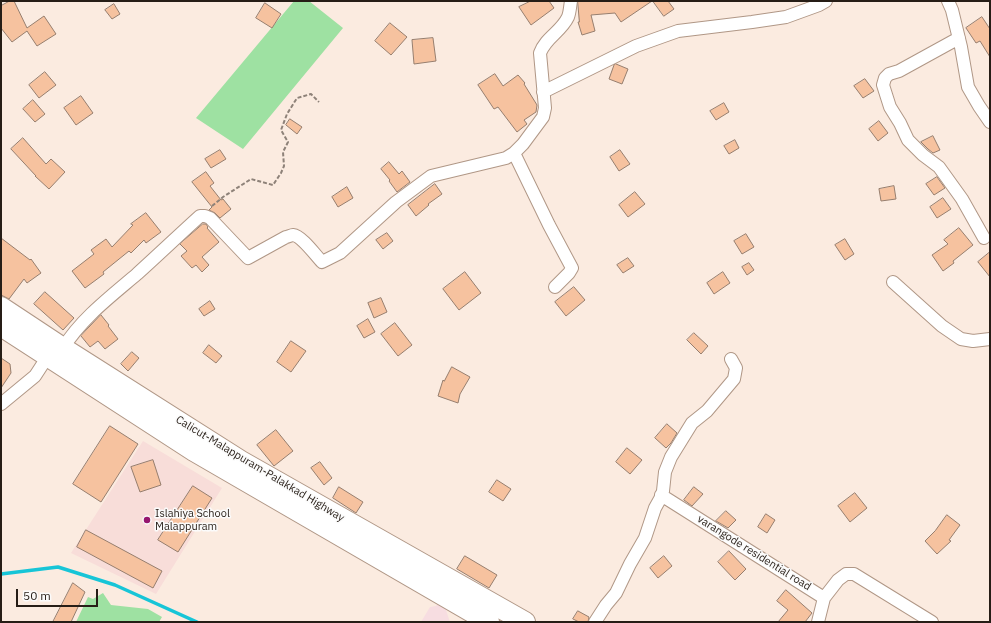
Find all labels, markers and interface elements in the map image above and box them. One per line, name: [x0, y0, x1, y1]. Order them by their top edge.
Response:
street label: Calicut-Malappuram-Palakkad Highway: [173, 413, 347, 525]
place label: Islahiya School Malappuram: [155, 507, 230, 533]
street label: varangode residential road: [695, 513, 813, 593]
marker: Islahiya School Malappuram: [142, 515, 152, 525]
scale bar: [18, 581, 100, 607]
text: 50 m: [23, 588, 51, 603]

